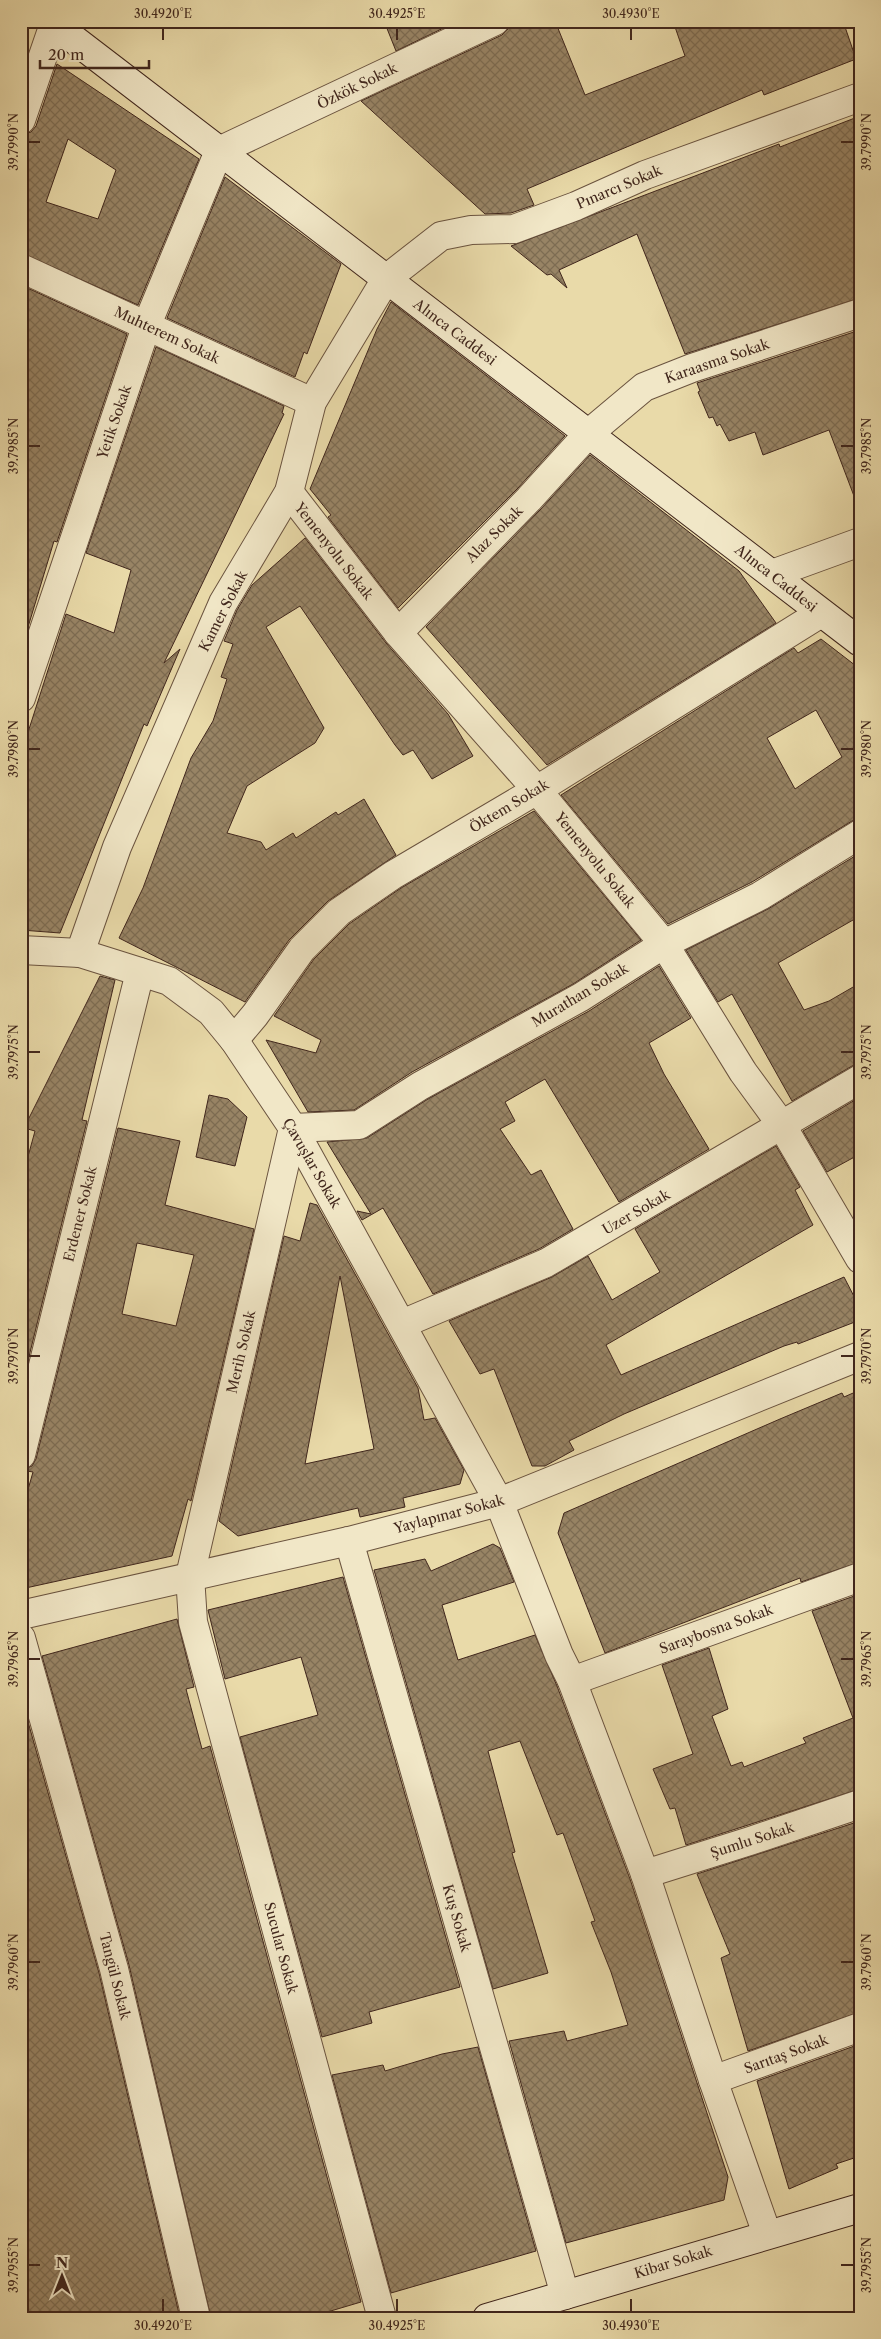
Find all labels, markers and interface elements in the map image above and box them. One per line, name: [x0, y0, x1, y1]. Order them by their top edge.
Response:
text: 30.4920°E: [134, 6, 192, 21]
text: 30.4925°E: [369, 6, 425, 21]
text: 30.4930°E: [602, 6, 660, 21]
scale bar: [40, 38, 149, 70]
text: 20 m: [48, 45, 84, 64]
street label: Özkök Sokak: [314, 58, 401, 113]
text: 39.7990°N: [6, 113, 21, 171]
text: 39.7990°N: [859, 113, 874, 171]
street label: Pınarcı Sokak: [574, 161, 665, 213]
street label: Alınca Caddesi: [409, 294, 500, 369]
street label: Muhterem Sokak: [111, 303, 224, 368]
street label: Karaasma Sokak: [662, 334, 772, 387]
street label: Yetik Sokak: [93, 382, 135, 462]
text: 39.7985°N: [6, 418, 21, 474]
text: 39.7985°N: [859, 418, 874, 474]
street label: Yemenyolu Sokak: [290, 498, 378, 604]
street label: Alaz Sokak: [461, 501, 527, 567]
street label: Alınca Caddesi: [731, 540, 821, 616]
street label: Kamer Sokak: [195, 567, 252, 655]
text: 39.7980°N: [6, 720, 21, 778]
text: 39.7980°N: [859, 720, 874, 778]
street label: Öktem Sokak: [466, 775, 553, 837]
street label: Yemenyolu Sokak: [550, 808, 640, 912]
street label: Murathan Sokak: [528, 959, 632, 1031]
text: 39.7975°N: [6, 1024, 21, 1080]
text: 39.7975°N: [859, 1024, 874, 1080]
street label: Çavuşlar Sokak: [279, 1115, 346, 1212]
street label: Erdener Sokak: [59, 1163, 101, 1264]
street label: Uzer Sokak: [599, 1185, 674, 1239]
street label: Merih Sokak: [223, 1308, 259, 1395]
text: 39.7970°N: [6, 1328, 21, 1384]
text: 39.7970°N: [859, 1328, 874, 1384]
street label: Yaylapınar Sokak: [391, 1490, 507, 1538]
street label: Saraybosna Sokak: [657, 1600, 776, 1658]
text: 39.7965°N: [6, 1631, 21, 1687]
text: 39.7965°N: [859, 1631, 874, 1687]
street label: Şumlu Sokak: [708, 1818, 797, 1862]
street label: Kuş Sokak: [439, 1882, 475, 1955]
street label: Sucular Sokak: [260, 1900, 302, 1997]
street label: Tangül Sokak: [95, 1931, 135, 2022]
text: 39.7960°N: [6, 1933, 21, 1991]
text: 39.7960°N: [859, 1933, 874, 1991]
street label: Sarıtaş Sokak: [741, 2030, 831, 2078]
text: 39.7955°N: [6, 2237, 21, 2293]
text: 39.7955°N: [859, 2237, 874, 2293]
street label: Kibar Sokak: [632, 2241, 715, 2282]
north arrow: [38, 2252, 88, 2302]
text: N: [56, 2254, 68, 2272]
text: 30.4920°E: [134, 2318, 192, 2333]
text: 30.4925°E: [369, 2318, 425, 2333]
text: 30.4930°E: [602, 2318, 660, 2333]

